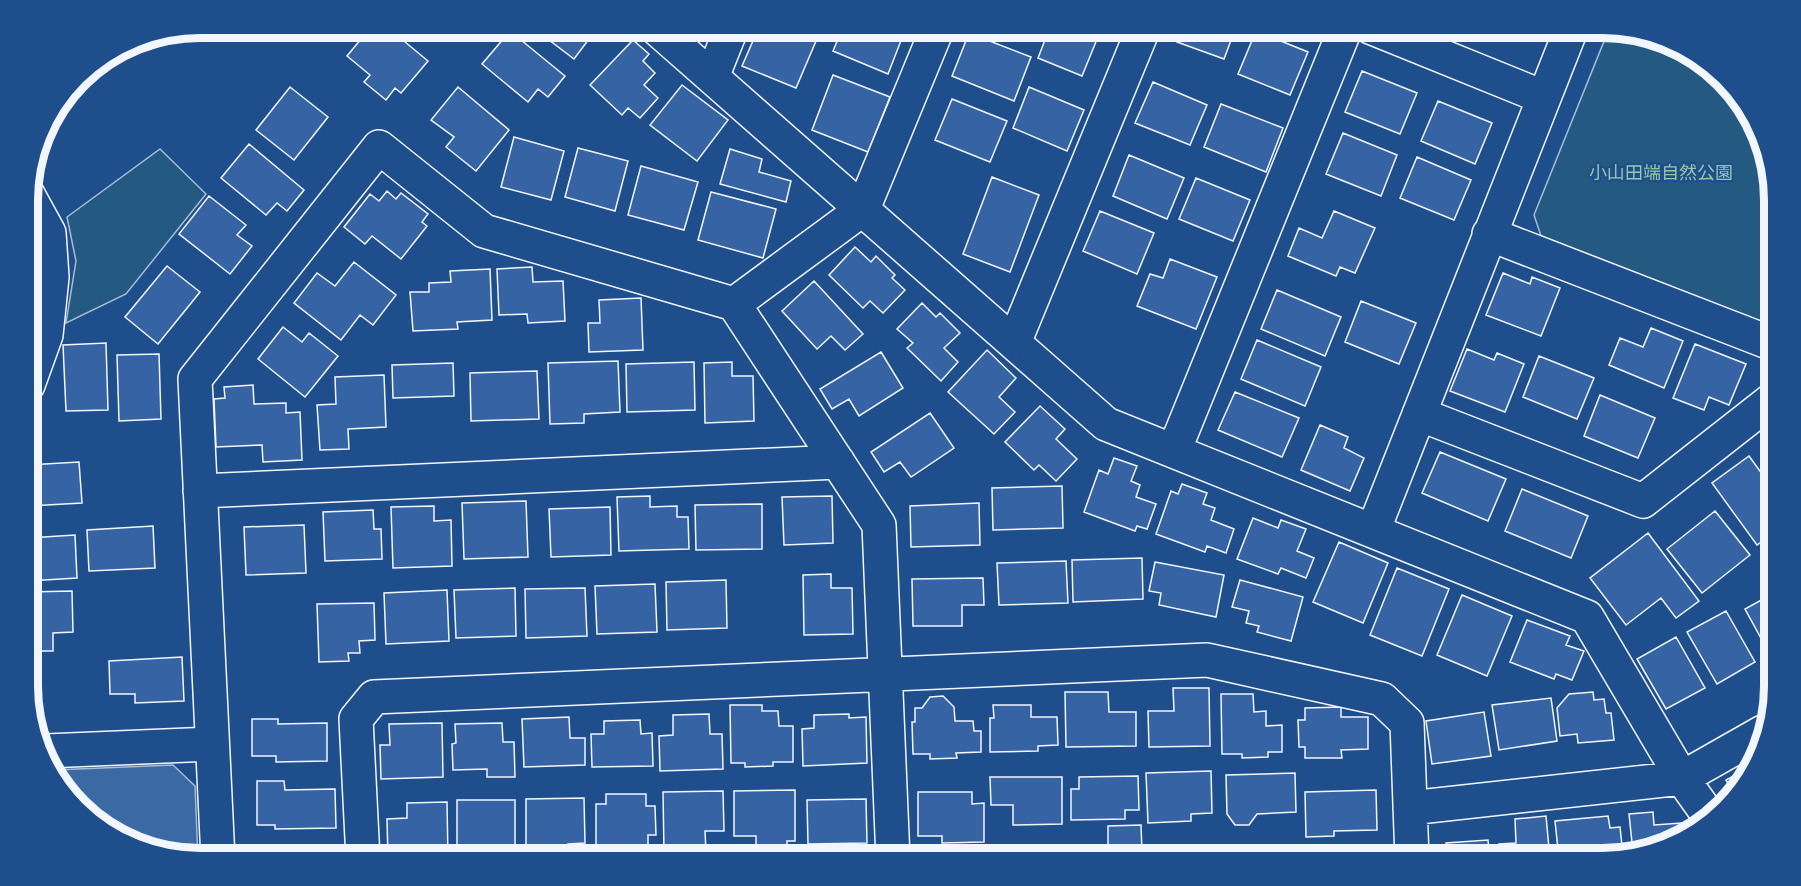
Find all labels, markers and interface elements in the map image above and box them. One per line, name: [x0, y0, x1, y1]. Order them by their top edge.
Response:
park label: 小山田端自然公園: [1589, 161, 1733, 183]

